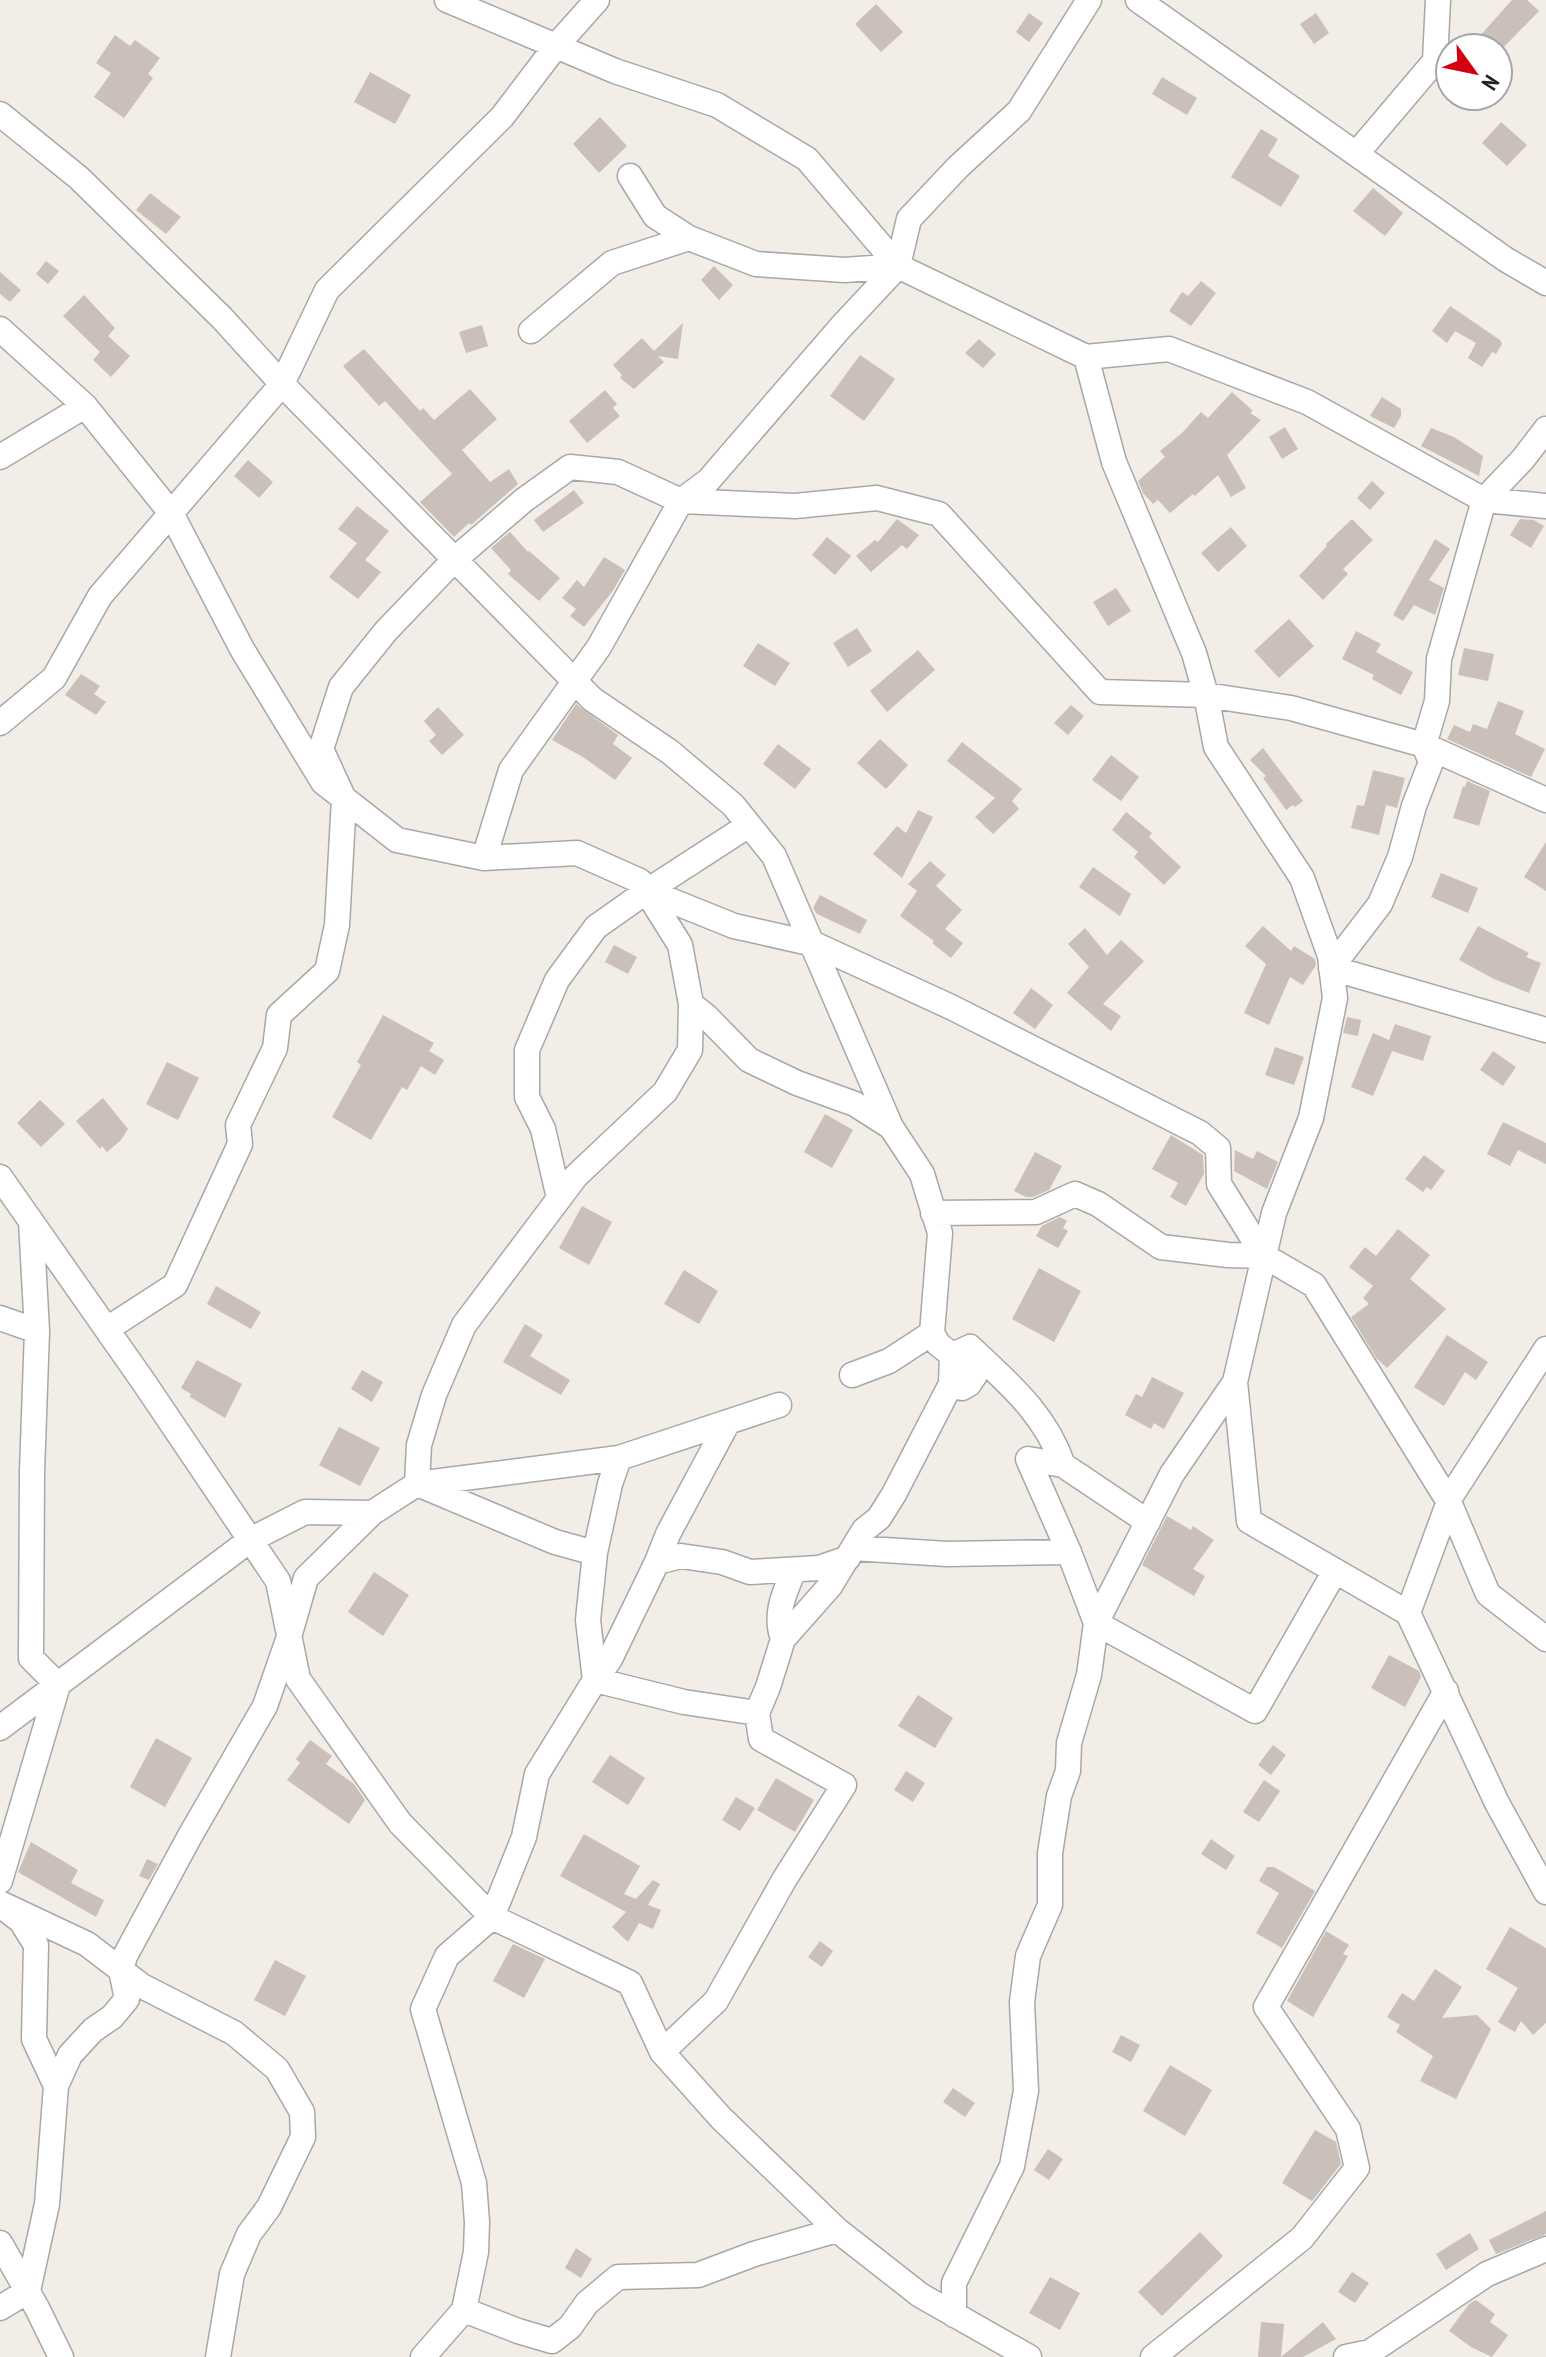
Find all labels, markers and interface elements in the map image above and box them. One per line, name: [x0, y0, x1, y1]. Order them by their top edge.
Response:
north arrow: [1434, 32, 1514, 112]
text: N: [1476, 70, 1506, 96]

